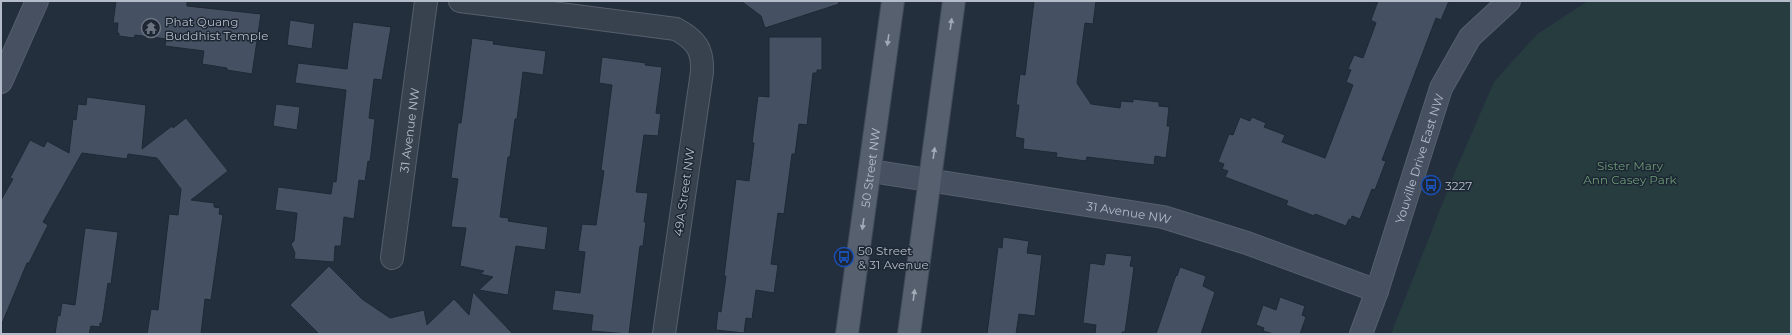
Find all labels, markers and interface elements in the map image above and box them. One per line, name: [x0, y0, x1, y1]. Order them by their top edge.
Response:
place label: Phat Quang Buddhist Temple: [165, 14, 268, 43]
temple icon: Phat Quang Buddhist Temple: [140, 17, 162, 39]
one-way arrow: [948, 18, 954, 30]
one-way arrow: [885, 34, 891, 46]
street label: 31 Avenue NW: [396, 87, 422, 174]
street label: Youville Drive East NW: [1391, 91, 1446, 225]
street label: 50 Street NW: [857, 127, 883, 208]
street label: 49A Street NW: [670, 147, 698, 237]
one-way arrow: [931, 147, 937, 159]
park label: Sister Mary Ann Casey Park: [1583, 158, 1678, 187]
bus stop icon: 3227: [1420, 174, 1442, 196]
place label: 3227: [1445, 178, 1472, 193]
street label: 31 Avenue NW: [1085, 198, 1173, 227]
one-way arrow: [860, 218, 866, 230]
place label: 50 Street & 31 Avenue: [858, 243, 929, 272]
bus stop icon: 50 Street & 31 Avenue: [833, 246, 855, 268]
one-way arrow: [911, 289, 917, 301]

